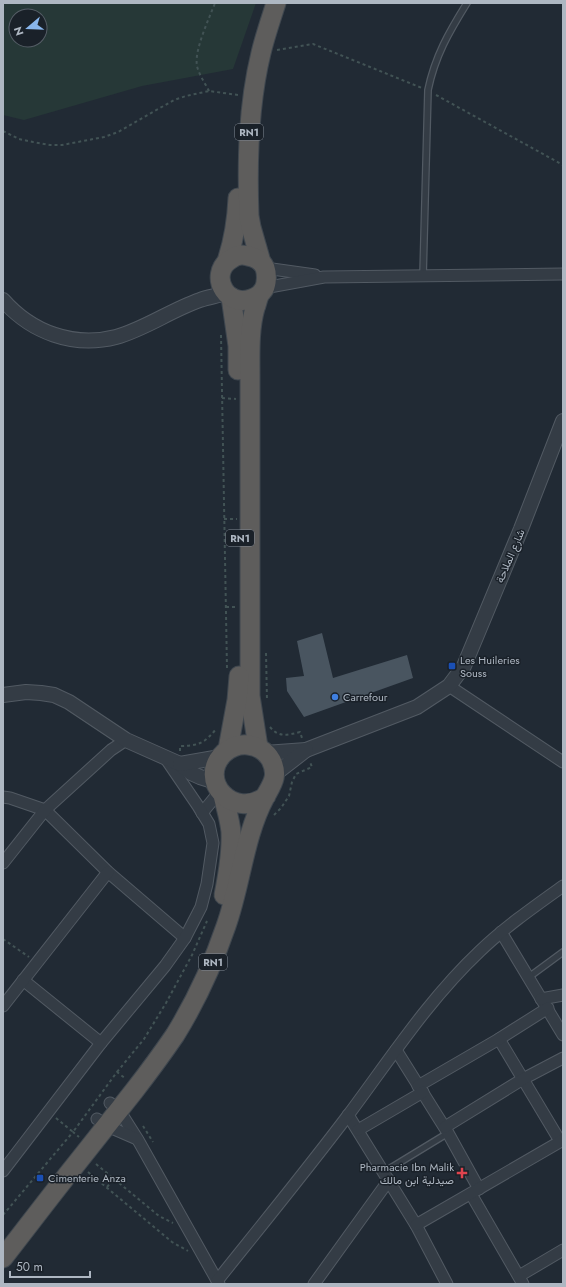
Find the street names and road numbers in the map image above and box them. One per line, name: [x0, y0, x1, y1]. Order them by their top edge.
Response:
road number: RN1: [235, 124, 263, 140]
street label: شارع الملاحة: [491, 526, 529, 585]
road number: RN1: [226, 530, 254, 546]
road number: RN1: [199, 954, 227, 970]

